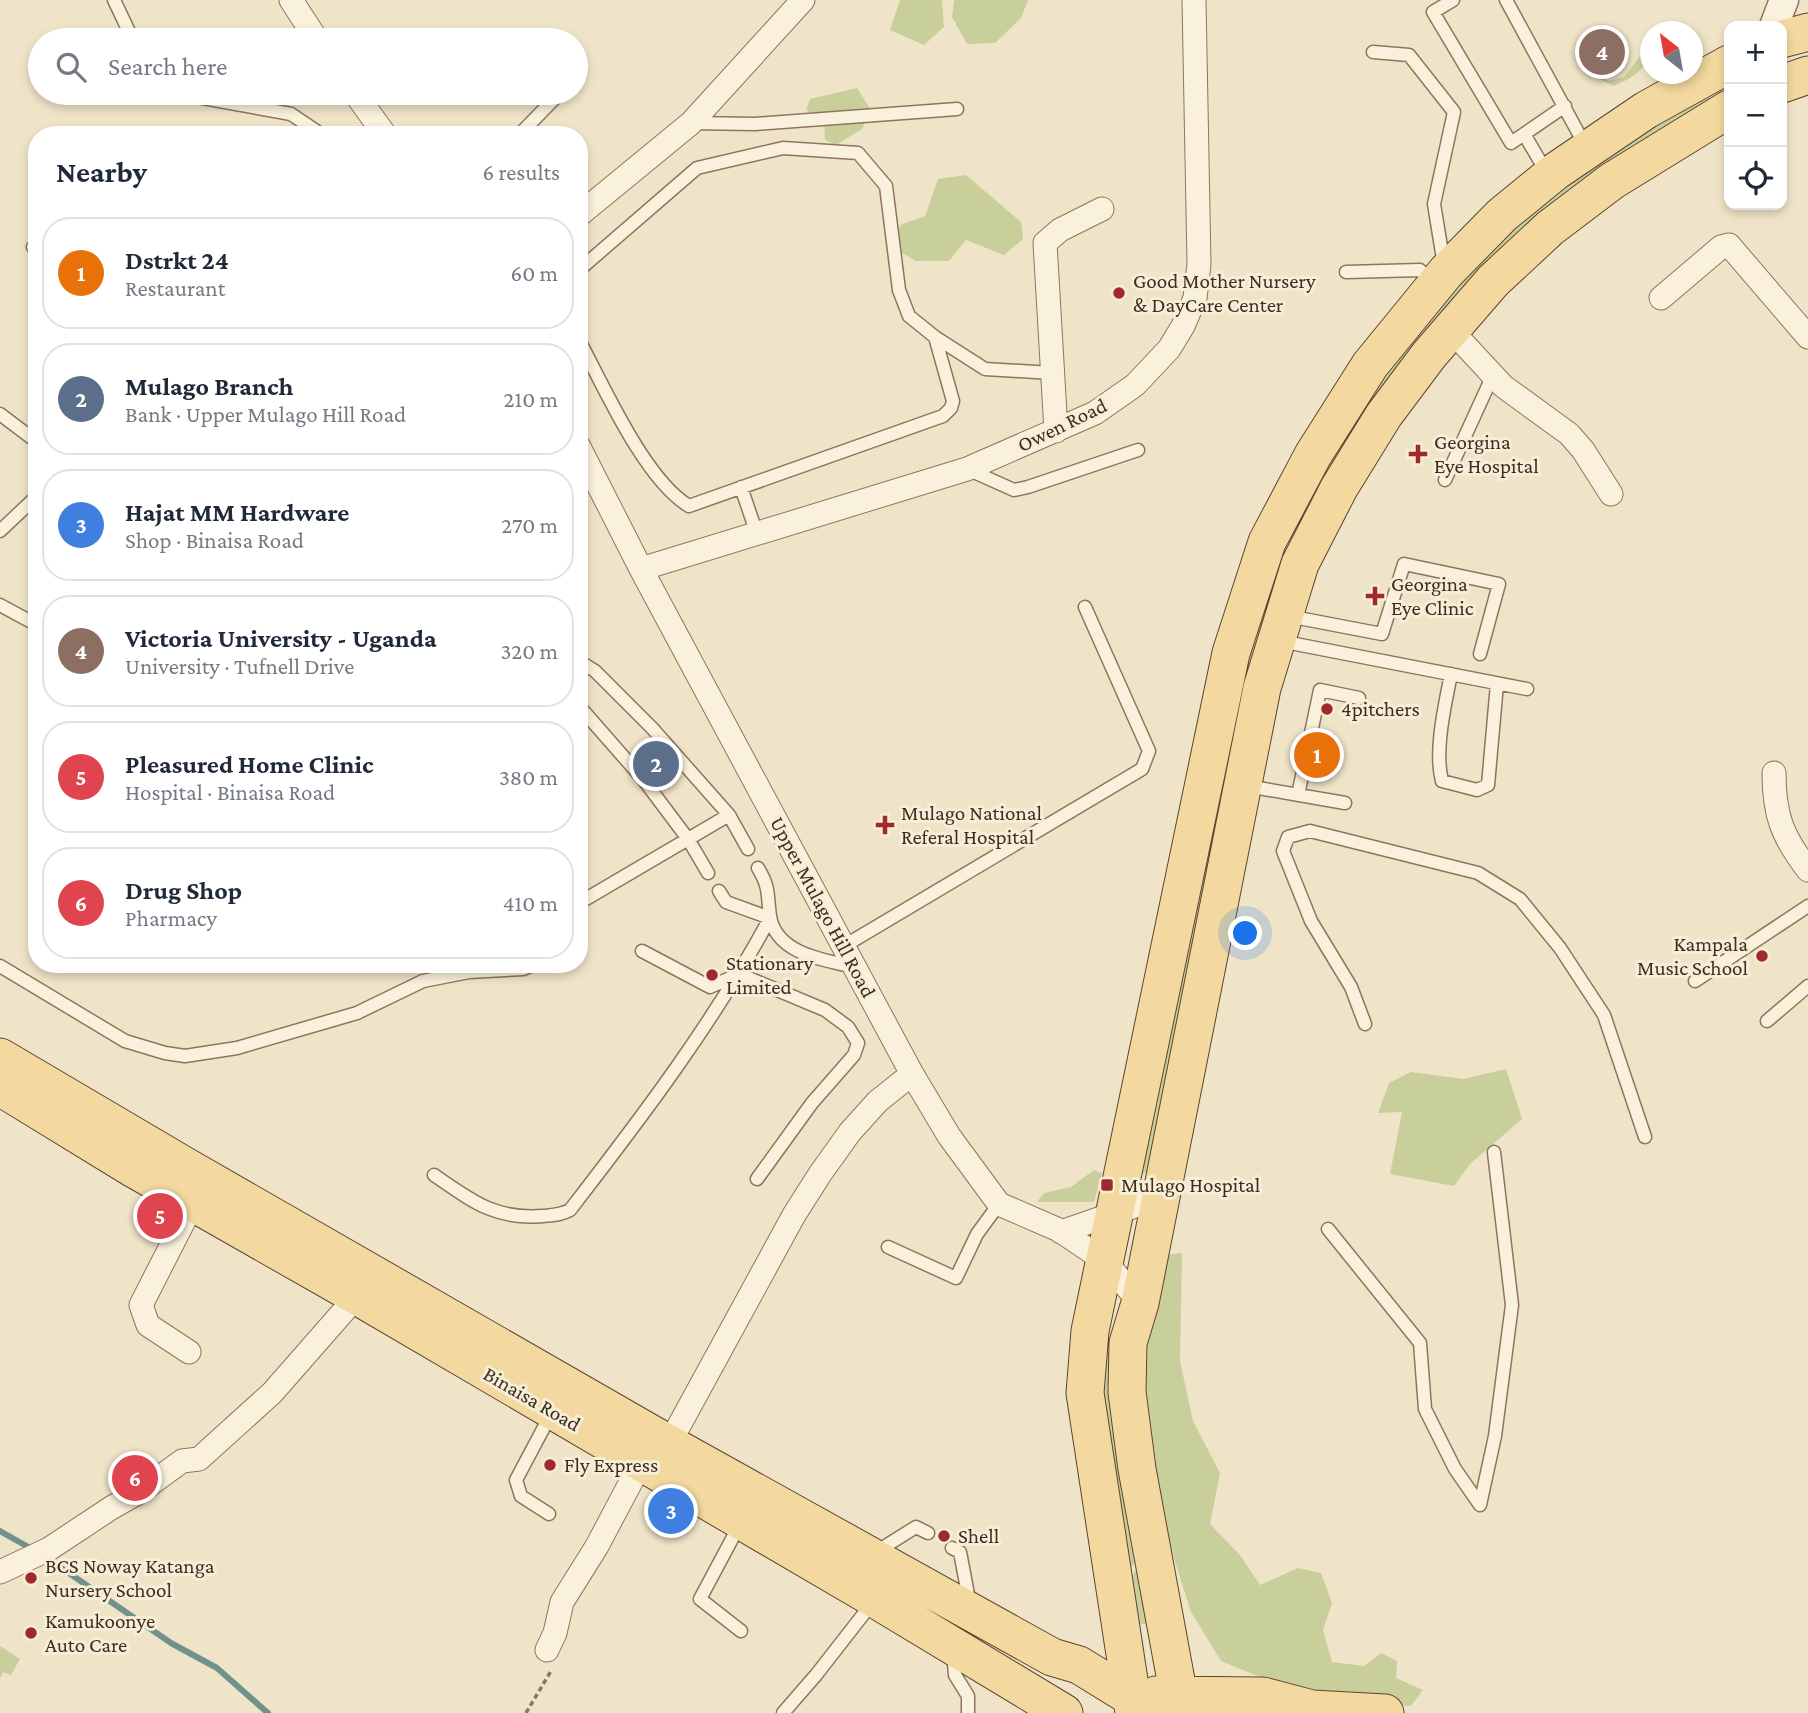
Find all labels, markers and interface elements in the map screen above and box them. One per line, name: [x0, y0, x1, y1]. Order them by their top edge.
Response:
north arrow: [1640, 21, 1703, 84]
map controls: [1724, 21, 1787, 210]
button: +: [1724, 21, 1787, 84]
pin: 4: [1579, 26, 1625, 78]
search box: [28, 28, 588, 105]
icon: search: [52, 48, 90, 86]
text: Search here: [108, 52, 227, 81]
button: −: [1724, 84, 1787, 147]
button: locate: [1724, 147, 1787, 210]
text: Nearby: [56, 155, 147, 188]
text: 6 results: [483, 159, 560, 185]
text: Dstrkt 24: [125, 246, 229, 275]
text: 1: [77, 260, 85, 286]
text: 60 m: [511, 260, 558, 286]
place label: Good Mother Nursery & DayCare Center: [1133, 269, 1316, 317]
text: Restaurant: [125, 275, 225, 301]
marker: Good Mother Nursery & DayCare Center: [1111, 285, 1127, 301]
text: Mulago Branch: [125, 372, 293, 401]
text: 2: [75, 386, 87, 412]
text: 210 m: [504, 386, 558, 412]
street label: Owen Road: [1013, 393, 1111, 457]
text: Bank · Upper Mulago Hill Road: [125, 401, 406, 427]
place label: Georgina Eye Hospital: [1434, 430, 1539, 478]
marker: Georgina Eye Hospital: [1408, 444, 1428, 464]
text: Hajat MM Hardware: [125, 498, 349, 527]
text: 3: [75, 512, 87, 538]
text: 270 m: [501, 512, 558, 538]
text: Shop · Binaisa Road: [125, 527, 304, 553]
place label: Georgina Eye Clinic: [1391, 572, 1474, 620]
marker: Georgina Eye Clinic: [1365, 586, 1385, 606]
text: Victoria University - Uganda: [125, 624, 437, 653]
text: 4: [75, 638, 87, 664]
text: 320 m: [500, 638, 558, 664]
text: University · Tufnell Drive: [125, 653, 354, 679]
place label: 4pitchers: [1341, 697, 1420, 721]
marker: 4pitchers: [1319, 701, 1335, 717]
pin: 1: [1294, 729, 1340, 781]
pin: 2: [633, 738, 679, 790]
text: Pleasured Home Clinic: [125, 750, 374, 779]
text: 5: [75, 764, 87, 790]
text: 380 m: [499, 764, 558, 790]
text: Hospital · Binaisa Road: [125, 779, 335, 805]
place label: Mulago National Referal Hospital: [901, 801, 1042, 849]
street label: Upper Mulago Hill Road: [765, 812, 881, 1002]
marker: Mulago National Referal Hospital: [875, 815, 895, 835]
text: Drug Shop: [125, 876, 242, 905]
text: 6: [75, 890, 87, 916]
text: 410 m: [503, 890, 558, 916]
text: Pharmacy: [125, 905, 217, 931]
your location: [1228, 916, 1262, 950]
place label: Kampala Music School: [1637, 932, 1748, 980]
marker: Kampala Music School: [1754, 948, 1770, 964]
place label: Stationary Limited: [726, 951, 814, 999]
marker: Stationary Limited: [704, 967, 720, 983]
place label: Mulago Hospital: [1121, 1173, 1260, 1197]
marker: Mulago Hospital: [1099, 1177, 1115, 1193]
pin: 5: [137, 1190, 183, 1242]
street label: Binaisa Road: [479, 1362, 585, 1436]
pin: 6: [112, 1452, 158, 1504]
place label: Fly Express: [564, 1453, 658, 1477]
marker: Fly Express: [542, 1457, 558, 1473]
pin: 3: [648, 1485, 694, 1537]
place label: Shell: [958, 1524, 999, 1548]
marker: Shell: [936, 1528, 952, 1544]
place label: BCS Noway Katanga Nursery School: [45, 1554, 215, 1602]
marker: BCS Noway Katanga Nursery School: [23, 1570, 39, 1586]
place label: Kamukoonye Auto Care: [45, 1609, 155, 1657]
marker: Kamukoonye Auto Care: [23, 1625, 39, 1641]

